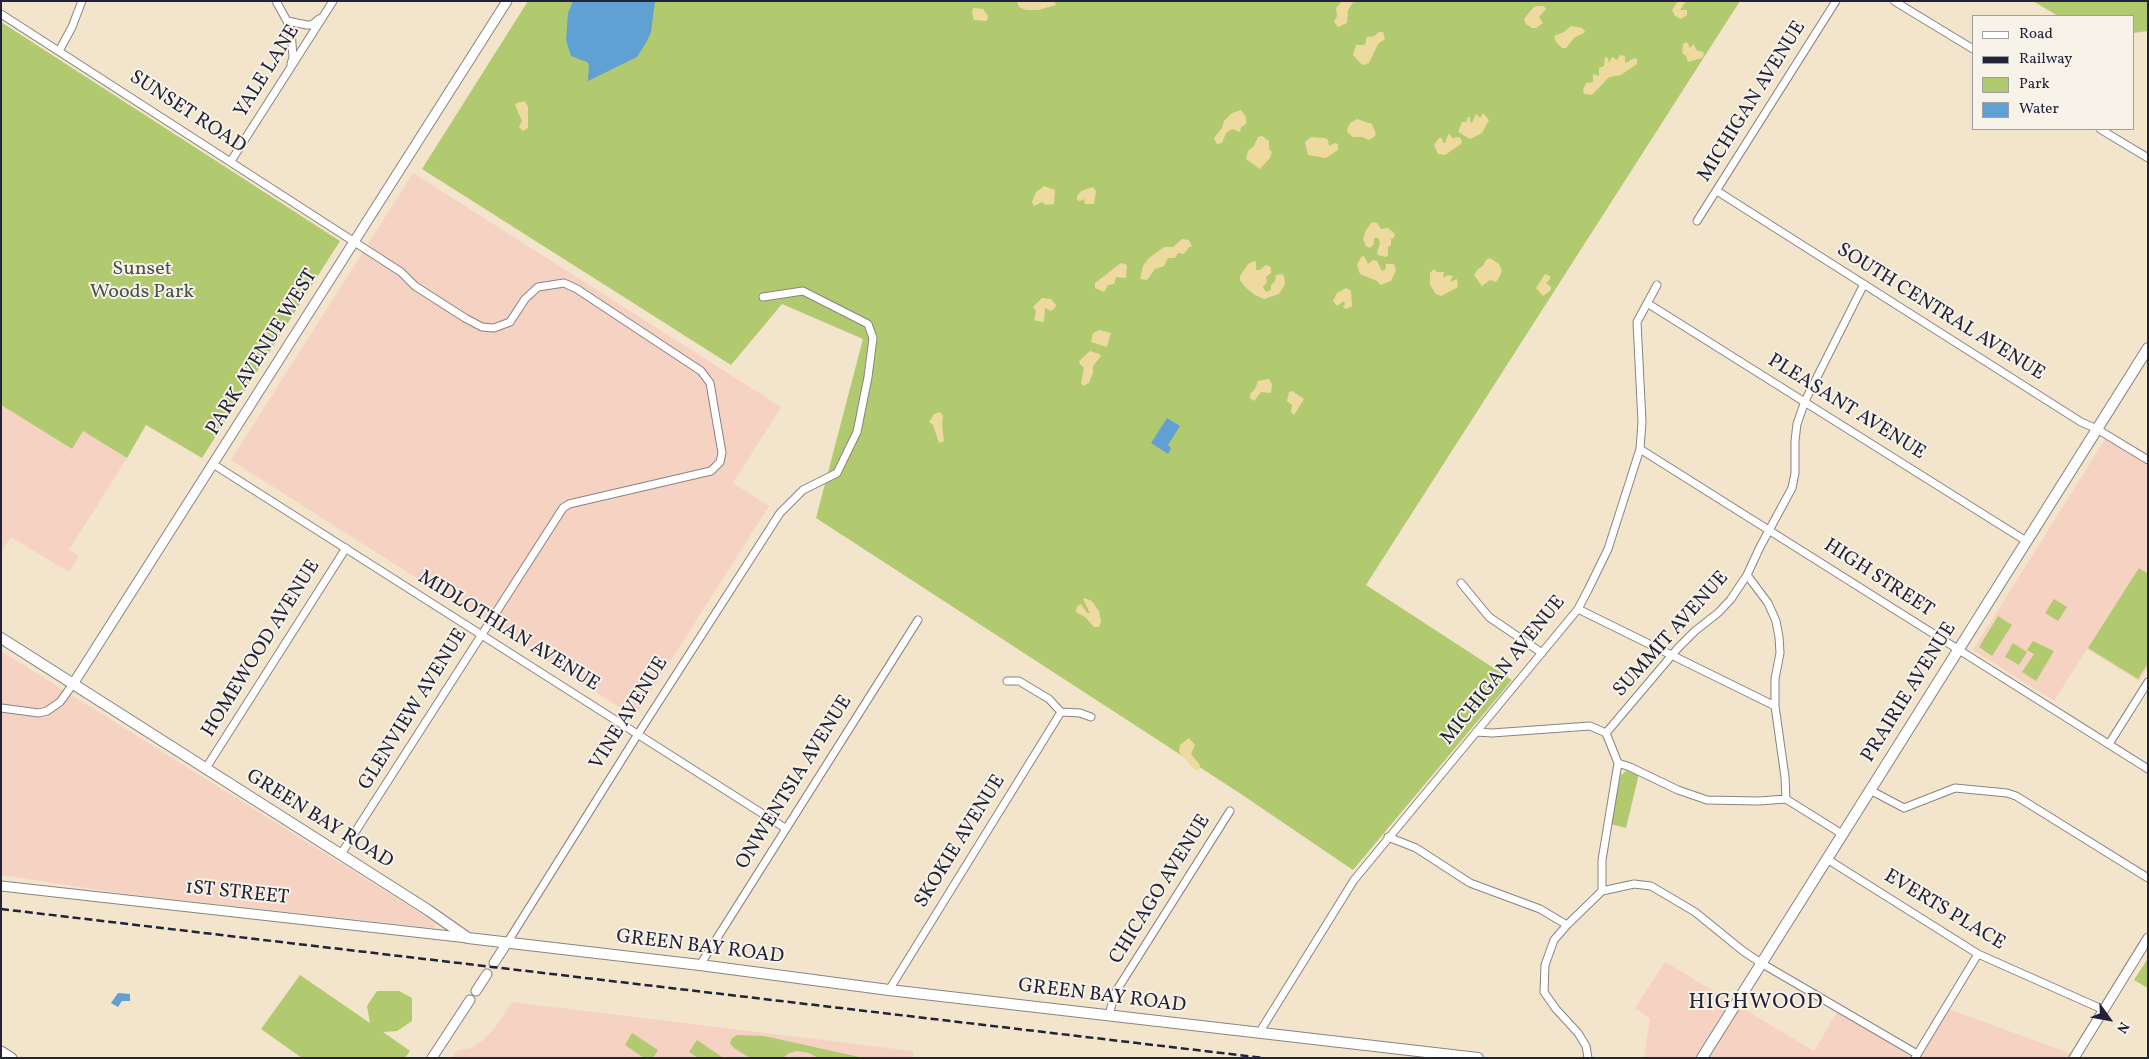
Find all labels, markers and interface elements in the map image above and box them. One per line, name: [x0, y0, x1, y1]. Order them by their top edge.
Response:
legend: [1972, 15, 2134, 130]
street label: MICHIGAN AVENUE: [1694, 17, 1812, 187]
street label: YALE LANE: [230, 21, 306, 123]
text: Road: [2019, 24, 2053, 45]
text: Railway: [2019, 49, 2072, 70]
street label: SUNSET ROAD: [124, 66, 250, 160]
text: Park: [2019, 74, 2050, 95]
text: Water: [2019, 99, 2059, 120]
street label: SOUTH CENTRAL AVENUE: [1832, 239, 2048, 387]
park label: Sunset Woods Park: [90, 258, 194, 305]
street label: PARK AVENUE WEST: [202, 266, 324, 440]
street label: PLEASANT AVENUE: [1763, 350, 1929, 466]
street label: HIGH STREET: [1819, 535, 1937, 623]
street label: HOMEWOOD AVENUE: [198, 556, 326, 742]
street label: MIDLOTHIAN AVENUE: [413, 566, 603, 698]
street label: SUMMIT AVENUE: [1609, 567, 1735, 703]
street label: MICHIGAN AVENUE: [1436, 592, 1572, 750]
street label: PRAIRIE AVENUE: [1857, 619, 1963, 767]
street label: GLENVIEW AVENUE: [355, 625, 473, 795]
street label: VINE AVENUE: [586, 653, 674, 775]
street label: ONWENTSIA AVENUE: [732, 692, 858, 874]
street label: GREEN BAY ROAD: [241, 765, 397, 875]
street label: SKOKIE AVENUE: [910, 771, 1012, 913]
street label: CHICAGO AVENUE: [1105, 811, 1217, 969]
street label: EVERTS PLACE: [1879, 865, 2009, 957]
street label: 1ST STREET: [184, 877, 290, 911]
street label: GREEN BAY ROAD: [615, 926, 785, 970]
street label: GREEN BAY ROAD: [1017, 975, 1187, 1019]
district label: HIGHWOOD: [1688, 991, 1824, 1017]
north arrow: [2084, 994, 2134, 1044]
text: N: [2111, 1018, 2133, 1037]

